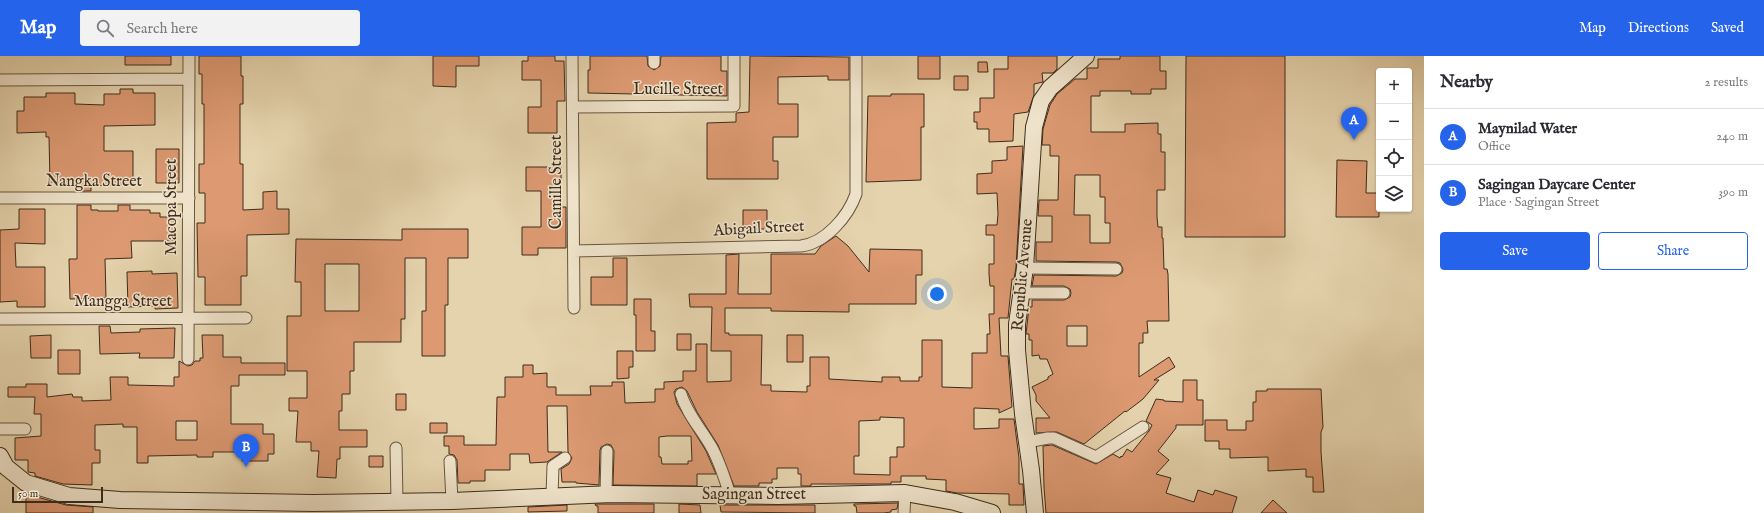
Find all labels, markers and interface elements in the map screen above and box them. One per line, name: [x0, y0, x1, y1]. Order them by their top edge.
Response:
search box: [80, 10, 360, 46]
text: Map: [20, 16, 56, 40]
icon: search: [94, 17, 116, 39]
text: Search here: [126, 19, 198, 38]
text: Map: [1579, 19, 1606, 37]
text: Directions: [1628, 19, 1689, 37]
text: Saved: [1711, 19, 1744, 37]
map controls: [1376, 68, 1412, 212]
button: +: [1376, 68, 1412, 104]
text: Nearby: [1440, 72, 1493, 93]
text: 2 results: [1704, 74, 1748, 91]
street label: Lucille Street: [633, 80, 724, 100]
button: −: [1376, 104, 1412, 140]
pin: A: [1341, 107, 1367, 140]
text: Maynilad Water: [1478, 119, 1577, 138]
text: A: [1449, 128, 1457, 145]
text: 240 m: [1716, 128, 1748, 145]
street label: Camille Street: [547, 134, 567, 229]
text: Office: [1478, 138, 1510, 155]
button: locate: [1376, 140, 1412, 176]
street label: Macopa Street: [162, 158, 182, 255]
street label: Nangka Street: [46, 172, 143, 192]
text: Sagingan Daycare Center: [1478, 175, 1635, 194]
button: layers: [1376, 176, 1412, 212]
text: B: [1449, 184, 1457, 201]
text: 390 m: [1718, 184, 1748, 201]
text: Place · Sagingan Street: [1478, 194, 1599, 211]
street label: Abigail Street: [712, 217, 806, 241]
street label: Republic Avenue: [1008, 218, 1038, 332]
button: Save: [1440, 232, 1590, 270]
button: Share: [1598, 232, 1748, 270]
your location: [927, 284, 947, 304]
street label: Mangga Street: [74, 292, 173, 312]
pin: B: [233, 434, 259, 467]
scale bar: [12, 485, 103, 504]
street label: Sagingan Street: [702, 485, 806, 505]
text: 50 m: [18, 487, 38, 501]

